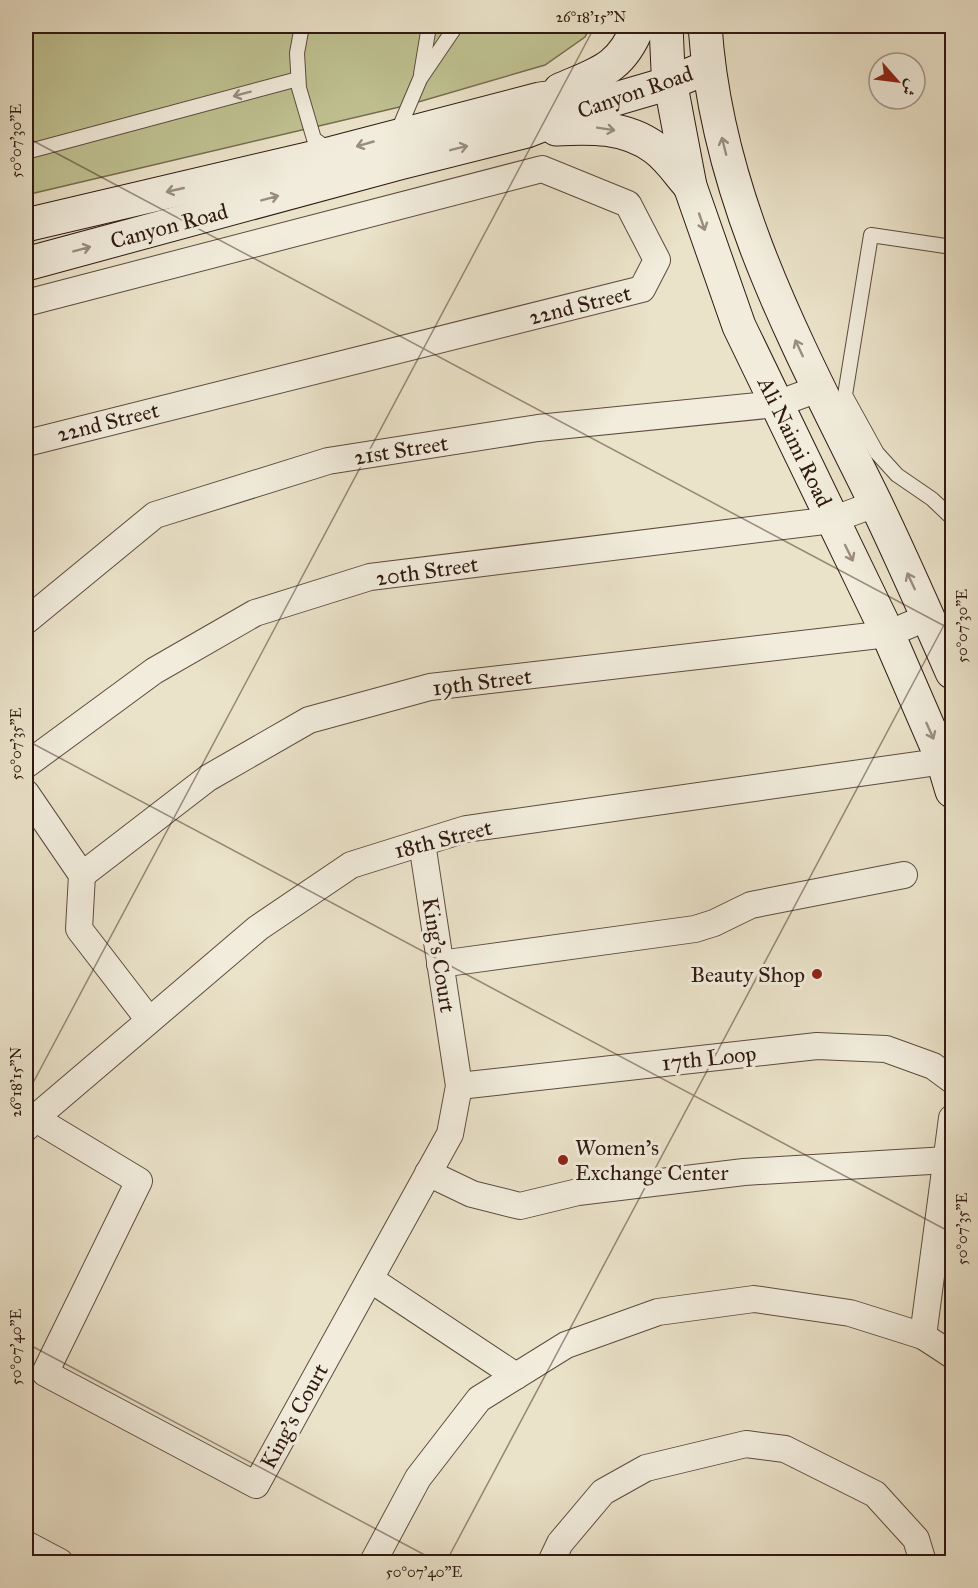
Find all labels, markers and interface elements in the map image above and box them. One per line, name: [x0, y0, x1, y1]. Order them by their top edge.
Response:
text: 26°18'15"N: [556, 8, 627, 26]
north arrow: [867, 51, 927, 111]
street label: Canyon Road: [574, 60, 696, 124]
text: ش: [898, 76, 922, 99]
one-way arrow: [233, 89, 252, 100]
text: 50°07'30"E: [7, 104, 25, 178]
one-way arrow: [596, 123, 616, 134]
one-way arrow: [718, 137, 730, 156]
one-way arrow: [356, 139, 375, 150]
one-way arrow: [449, 142, 468, 154]
one-way arrow: [166, 184, 185, 196]
one-way arrow: [260, 192, 279, 203]
street label: Canyon Road: [107, 197, 231, 255]
one-way arrow: [697, 212, 708, 231]
one-way arrow: [72, 243, 91, 254]
street label: 22nd Street: [526, 279, 634, 331]
one-way arrow: [792, 340, 804, 358]
street label: Ali Naimi Road: [751, 372, 838, 511]
street label: 22nd Street: [54, 396, 162, 448]
street label: 21st Street: [352, 429, 450, 471]
one-way arrow: [843, 544, 855, 562]
street label: 20th Street: [374, 550, 480, 592]
one-way arrow: [905, 572, 916, 590]
text: 50°07'30"E: [953, 589, 971, 663]
street label: 19th Street: [431, 662, 533, 701]
text: 50°07'35"E: [7, 708, 25, 780]
one-way arrow: [925, 721, 936, 739]
street label: 18th Street: [391, 814, 495, 864]
street label: King's Court: [417, 896, 461, 1015]
place label: Beauty Shop: [690, 961, 805, 988]
marker: Beauty Shop: [810, 967, 824, 981]
street label: 17th Loop: [660, 1040, 758, 1076]
text: 26°18'15"N: [7, 1046, 25, 1117]
place label: Women's Exchange Center: [575, 1134, 729, 1186]
marker: Women's Exchange Center: [556, 1153, 570, 1167]
text: 50°07'35"E: [953, 1193, 971, 1265]
text: 50°07'40"E: [7, 1309, 25, 1385]
street label: King's Court: [254, 1359, 334, 1473]
text: 50°07'40"E: [386, 1563, 462, 1581]

